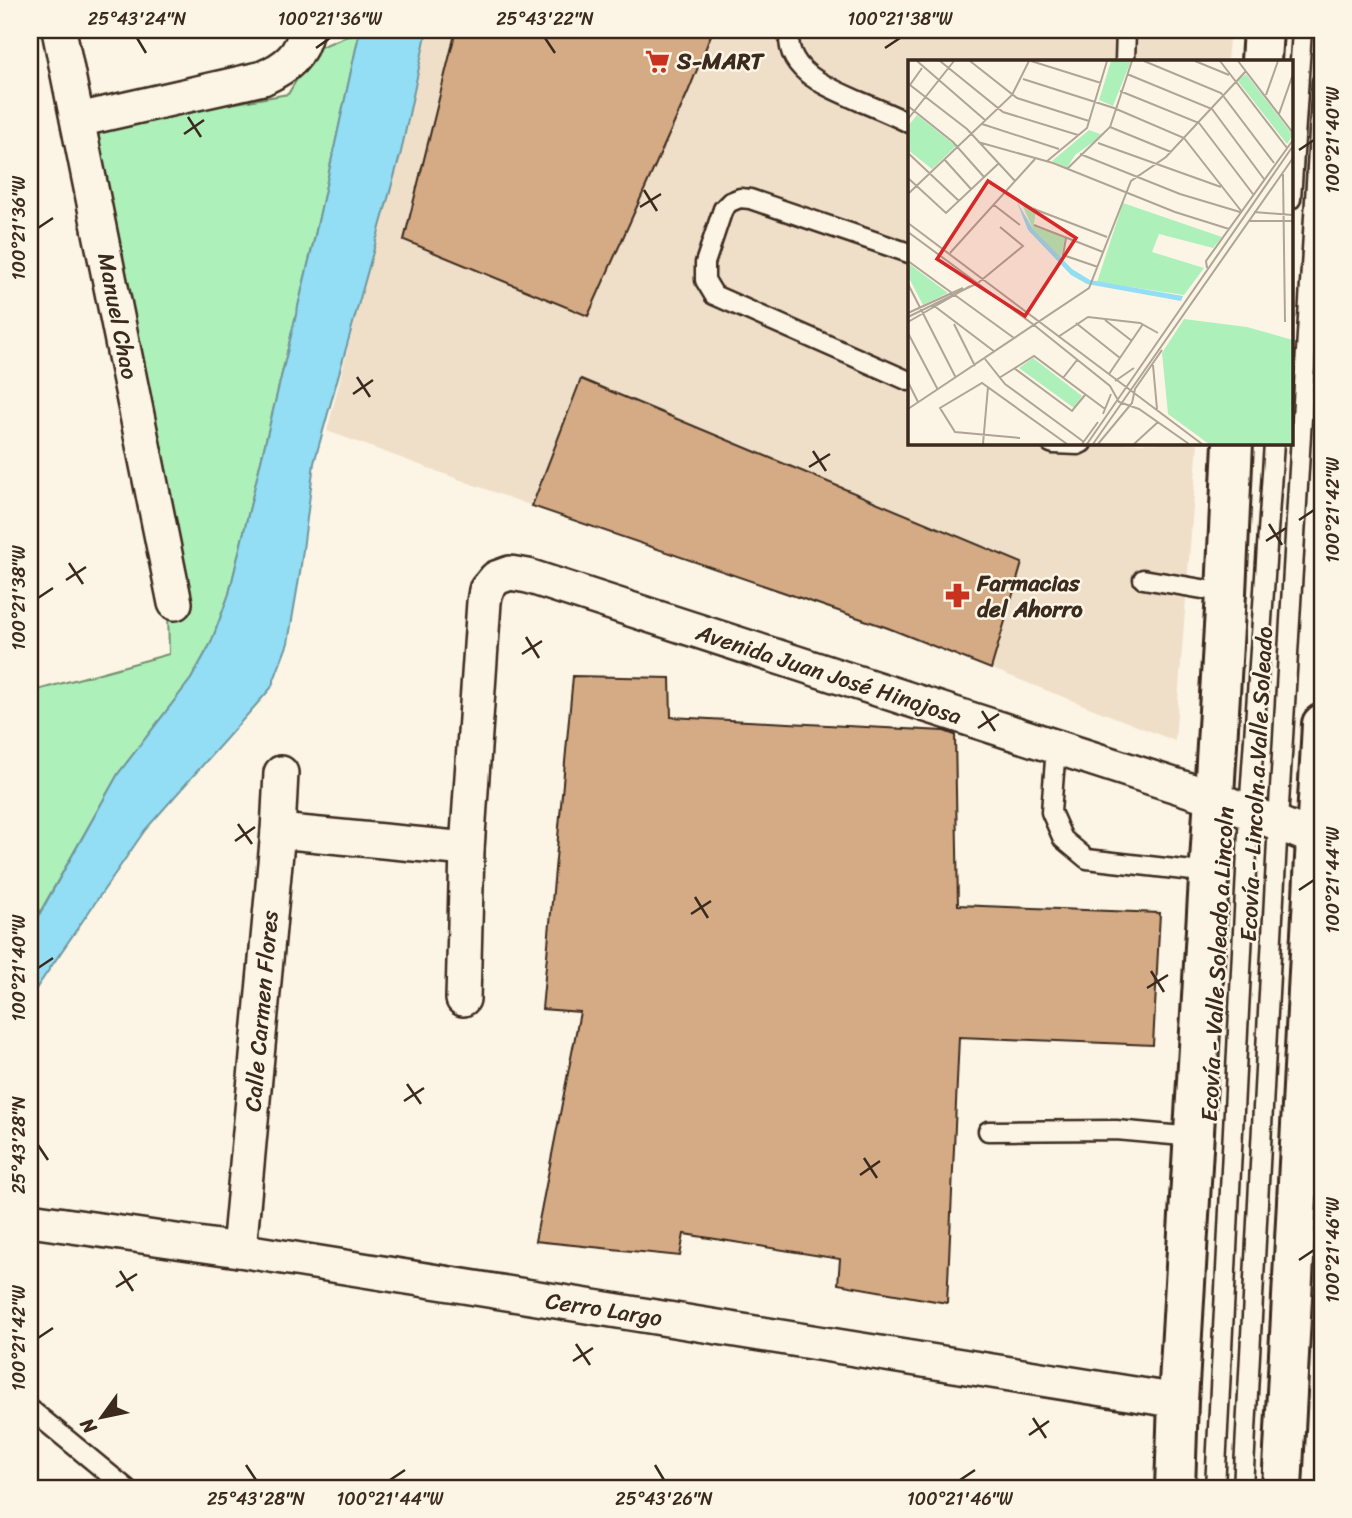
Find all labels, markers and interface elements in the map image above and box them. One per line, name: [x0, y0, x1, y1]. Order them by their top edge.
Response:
text: 25°43'24"N: [88, 3, 187, 35]
text: 100°21'36"W: [278, 3, 383, 35]
text: 25°43'22"N: [496, 3, 594, 35]
text: 100°21'38"W: [847, 3, 954, 35]
place label: S-MART: [676, 41, 766, 82]
supermarket icon: S-MART: [643, 47, 671, 75]
inset map: [908, 60, 1292, 444]
text: 100°21'40"W: [1317, 85, 1349, 193]
text: 100°21'36"W: [3, 175, 35, 280]
street label: Manuel Chao: [85, 249, 150, 383]
text: 100°21'42"W: [1317, 456, 1349, 563]
text: 100°21'38"W: [3, 544, 35, 651]
place label: Farmacias del Ahorro: [976, 563, 1083, 630]
pharmacy icon: Farmacias del Ahorro: [943, 582, 971, 610]
street label: Avenida Juan José Hinojosa: [690, 612, 967, 737]
street label: Ecovía - Lincoln a Valle Soleado: [1228, 625, 1285, 943]
street label: Ecovía - Valle Soleado a Lincoln: [1189, 805, 1246, 1123]
text: 100°21'44"W: [1317, 825, 1349, 933]
street label: Calle Carmen Flores: [232, 908, 291, 1113]
text: 100°21'40"W: [3, 913, 35, 1021]
text: 25°43'28"N: [3, 1095, 35, 1194]
text: 100°21'46"W: [1317, 1196, 1349, 1303]
street label: Cerro Largo: [543, 1280, 666, 1339]
text: 100°21'42"W: [3, 1284, 35, 1391]
north arrow: [66, 1382, 136, 1452]
text: N: [70, 1411, 106, 1441]
text: 25°43'28"N: [207, 1483, 306, 1515]
text: 100°21'44"W: [337, 1483, 445, 1515]
text: 25°43'26"N: [615, 1483, 713, 1515]
text: 100°21'46"W: [907, 1483, 1014, 1515]

